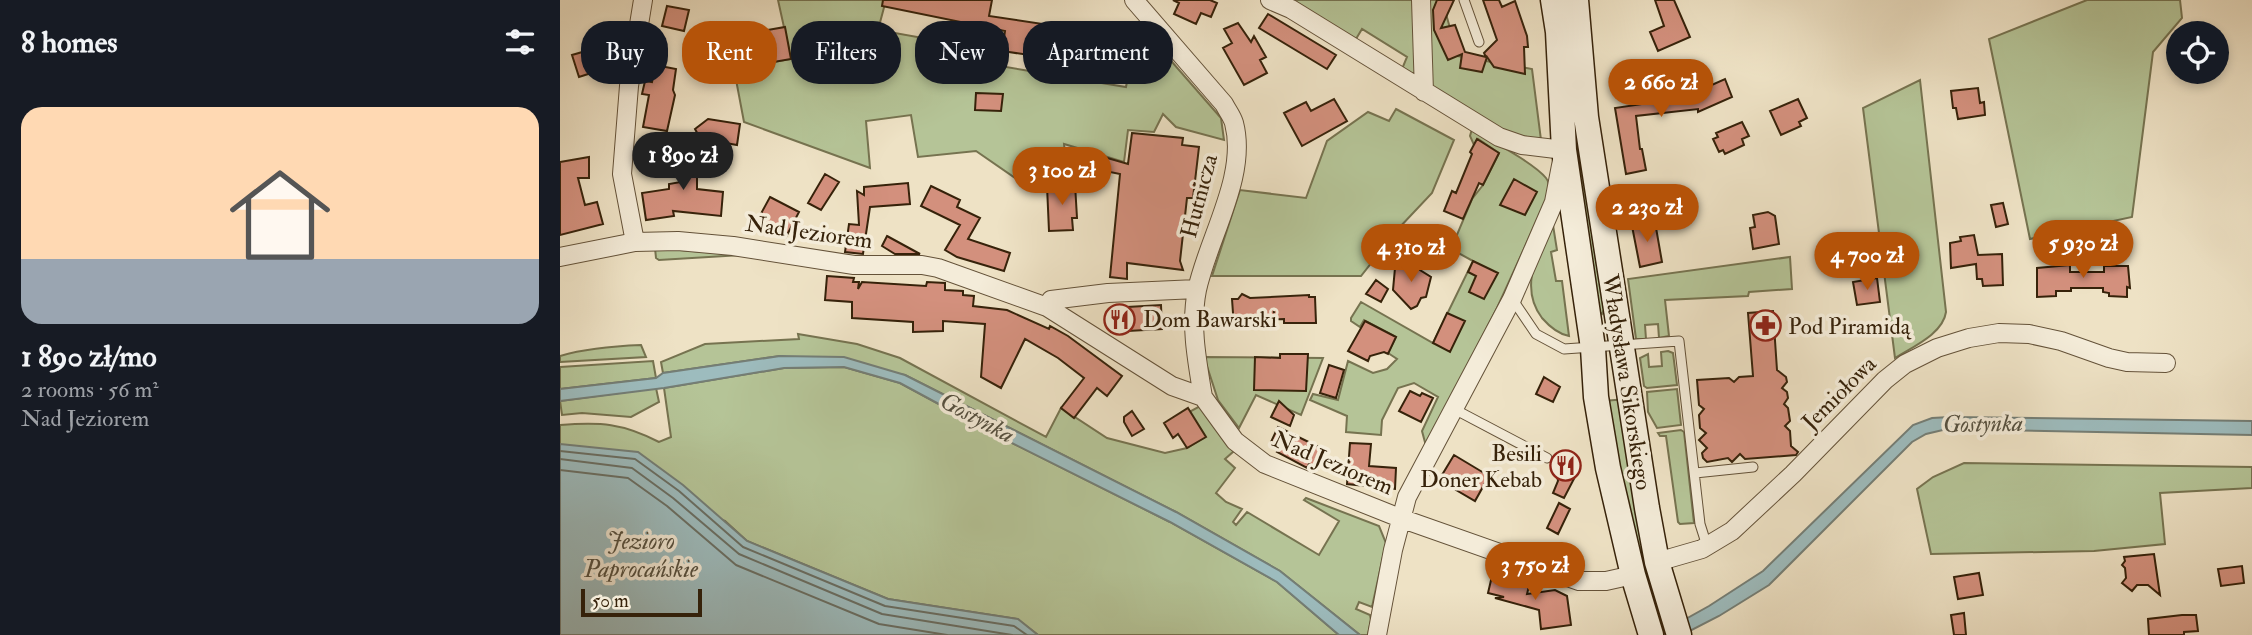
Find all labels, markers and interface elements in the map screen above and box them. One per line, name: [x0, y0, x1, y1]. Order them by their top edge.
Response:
chip: Buy: [581, 21, 668, 84]
chip: Rent: [682, 21, 777, 84]
chip: Filters: [791, 21, 901, 84]
chip: New: [915, 21, 1009, 84]
chip: Apartment: [1023, 21, 1173, 84]
map controls: [2166, 21, 2229, 84]
button: locate: [2166, 21, 2229, 84]
icon: filters: [501, 23, 539, 61]
text: 8 homes: [21, 24, 118, 61]
pin: 2 660 zł: [1589, 60, 1733, 119]
text: 2 660 zł: [1624, 67, 1698, 96]
pin: 1 890 zł: [611, 132, 755, 192]
text: 1 890 zł: [648, 140, 718, 169]
pin: 3 100 zł: [990, 148, 1134, 207]
street label: Hutnicza: [1174, 150, 1224, 241]
icon: home: [217, 152, 343, 278]
text: 3 100 zł: [1028, 155, 1096, 184]
pin: 2 230 zł: [1575, 184, 1719, 244]
text: 2 230 zł: [1612, 192, 1682, 221]
street label: Nad Jeziorem: [743, 209, 875, 255]
pin: 5 930 zł: [2011, 220, 2155, 280]
pin: 4 310 zł: [1339, 224, 1483, 284]
text: 5 930 zł: [2048, 228, 2118, 257]
text: 4 310 zł: [1377, 232, 1445, 261]
pin: 4 700 zł: [1795, 232, 1939, 292]
text: 4 700 zł: [1830, 240, 1904, 269]
street label: Władysława Sikorskiego: [1595, 271, 1658, 492]
restaurant icon: Dom Bawarski: [1103, 302, 1137, 336]
place label: Dom Bawarski: [1143, 305, 1277, 334]
pharmacy icon: Pod Piramidą: [1748, 309, 1782, 343]
place label: Pod Piramidą: [1788, 312, 1912, 341]
text: 1 890 zł/mo: [21, 338, 157, 375]
street label: Jemiołowa: [1795, 349, 1883, 437]
text: 2 rooms · 56 m²: [21, 375, 159, 404]
water label: Gostynka: [934, 386, 1020, 450]
text: Nad Jeziorem: [21, 404, 149, 433]
water label: Gostynka: [1943, 408, 2023, 440]
street label: Nad Jeziorem: [1268, 425, 1398, 501]
place label: Besili Doner Kebab: [1420, 439, 1542, 494]
restaurant icon: Besili Doner Kebab: [1548, 449, 1582, 483]
water label: Jezioro Paprocańskie: [583, 526, 699, 585]
pin: 3 750 zł: [1463, 542, 1607, 602]
text: 3 750 zł: [1501, 550, 1569, 579]
scale bar: [581, 586, 702, 618]
text: 50 m: [592, 589, 629, 613]

